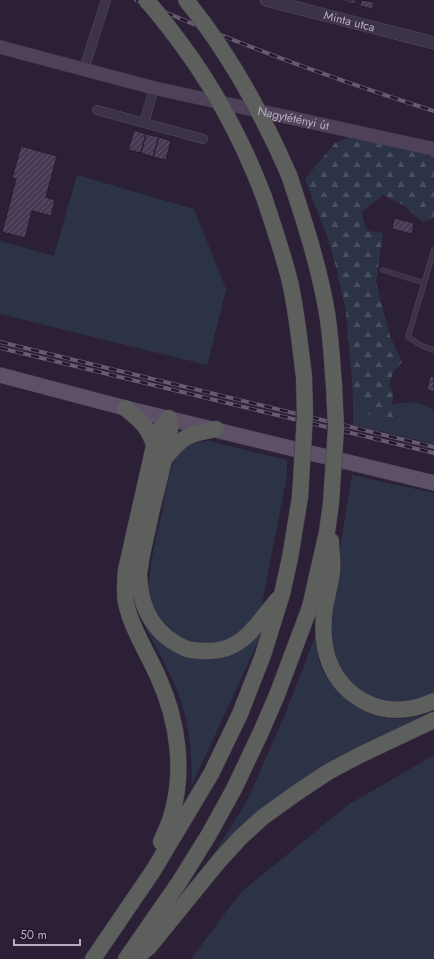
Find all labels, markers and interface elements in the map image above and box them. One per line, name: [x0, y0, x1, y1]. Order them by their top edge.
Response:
street label: Minta utca: [322, 6, 377, 37]
street label: Nagytétényi út: [256, 102, 331, 135]
scale bar: [14, 921, 80, 947]
text: 50 m: [20, 926, 47, 944]

